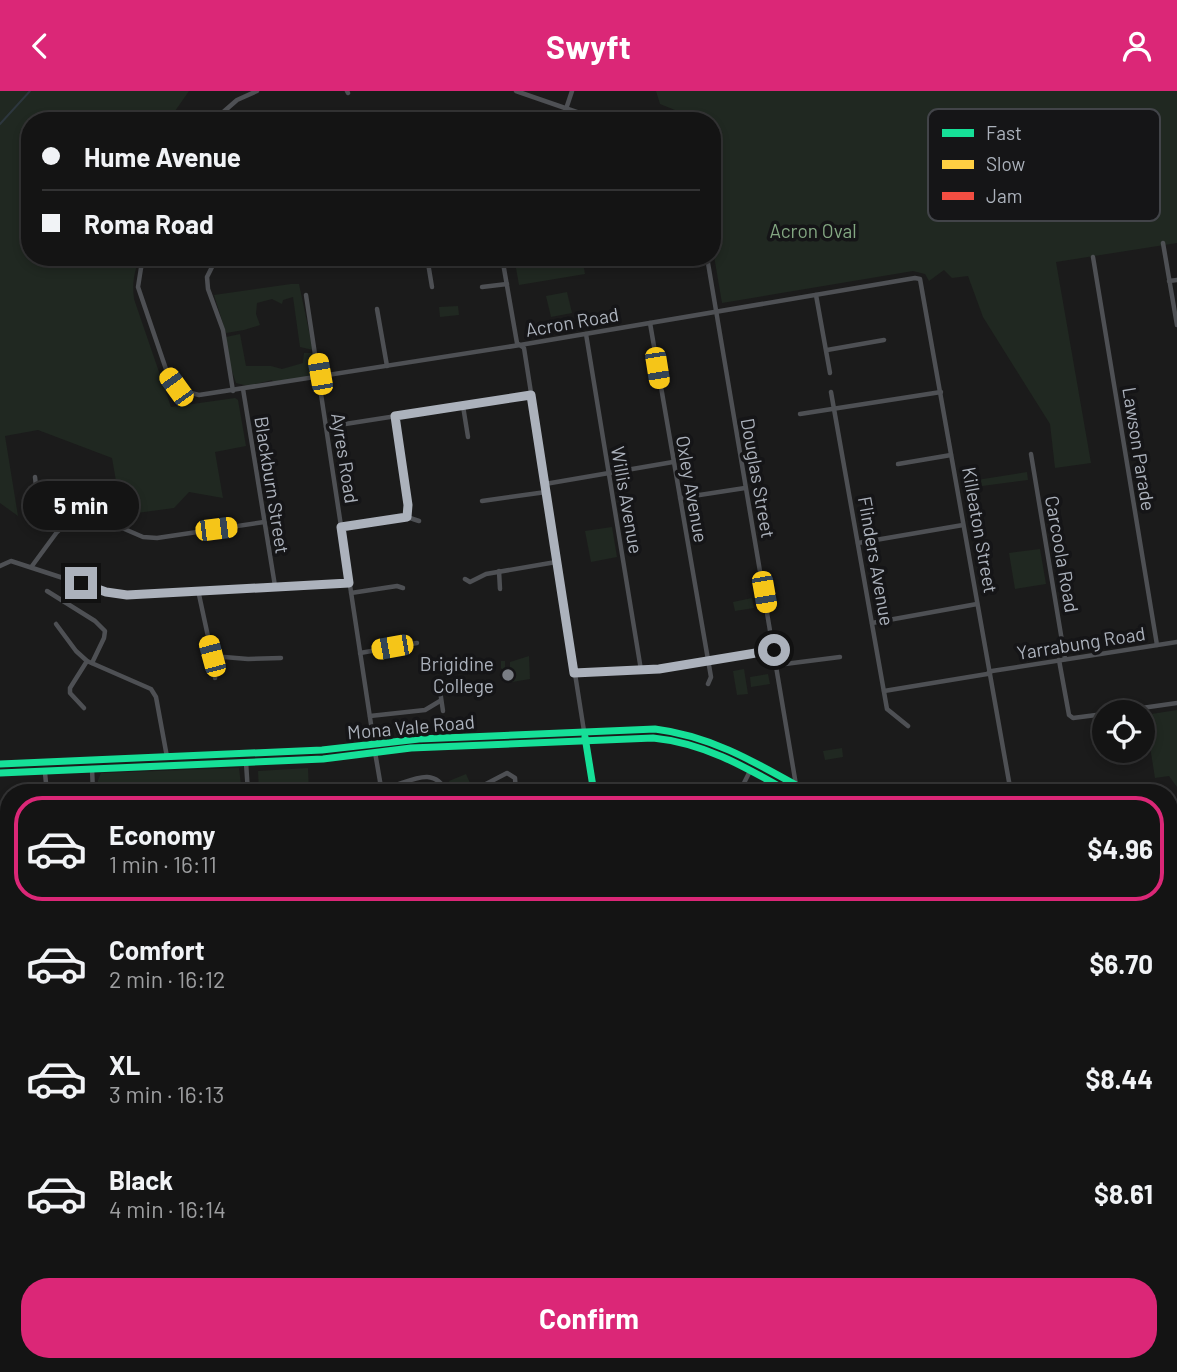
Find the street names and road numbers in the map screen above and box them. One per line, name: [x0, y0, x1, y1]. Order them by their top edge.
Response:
street label: Acron Road: [523, 302, 620, 341]
street label: Lawson Parade: [1118, 385, 1161, 512]
street label: Ayres Road: [327, 411, 364, 505]
street label: Blackburn Street: [250, 415, 295, 555]
street label: Douglas Street: [737, 416, 780, 540]
street label: Oxley Avenue: [672, 434, 713, 544]
street label: Willis Avenue: [607, 445, 648, 555]
street label: Killeaton Street: [958, 465, 1003, 595]
street label: Carcoola Road: [1041, 494, 1084, 614]
street label: Flinders Avenue: [854, 495, 899, 627]
street label: Yarrabung Road: [1015, 621, 1147, 664]
street label: Mona Vale Road: [346, 709, 476, 744]

